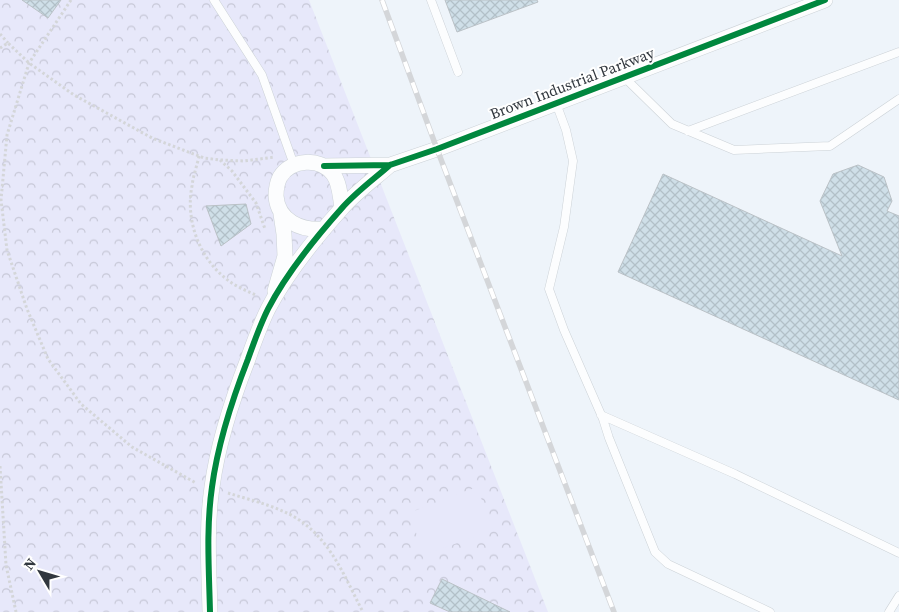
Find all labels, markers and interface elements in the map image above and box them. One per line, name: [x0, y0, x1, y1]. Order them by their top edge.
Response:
street label: Brown Industrial Parkway: [487, 42, 658, 124]
north arrow: [15, 547, 65, 597]
text: N: [19, 554, 41, 574]

